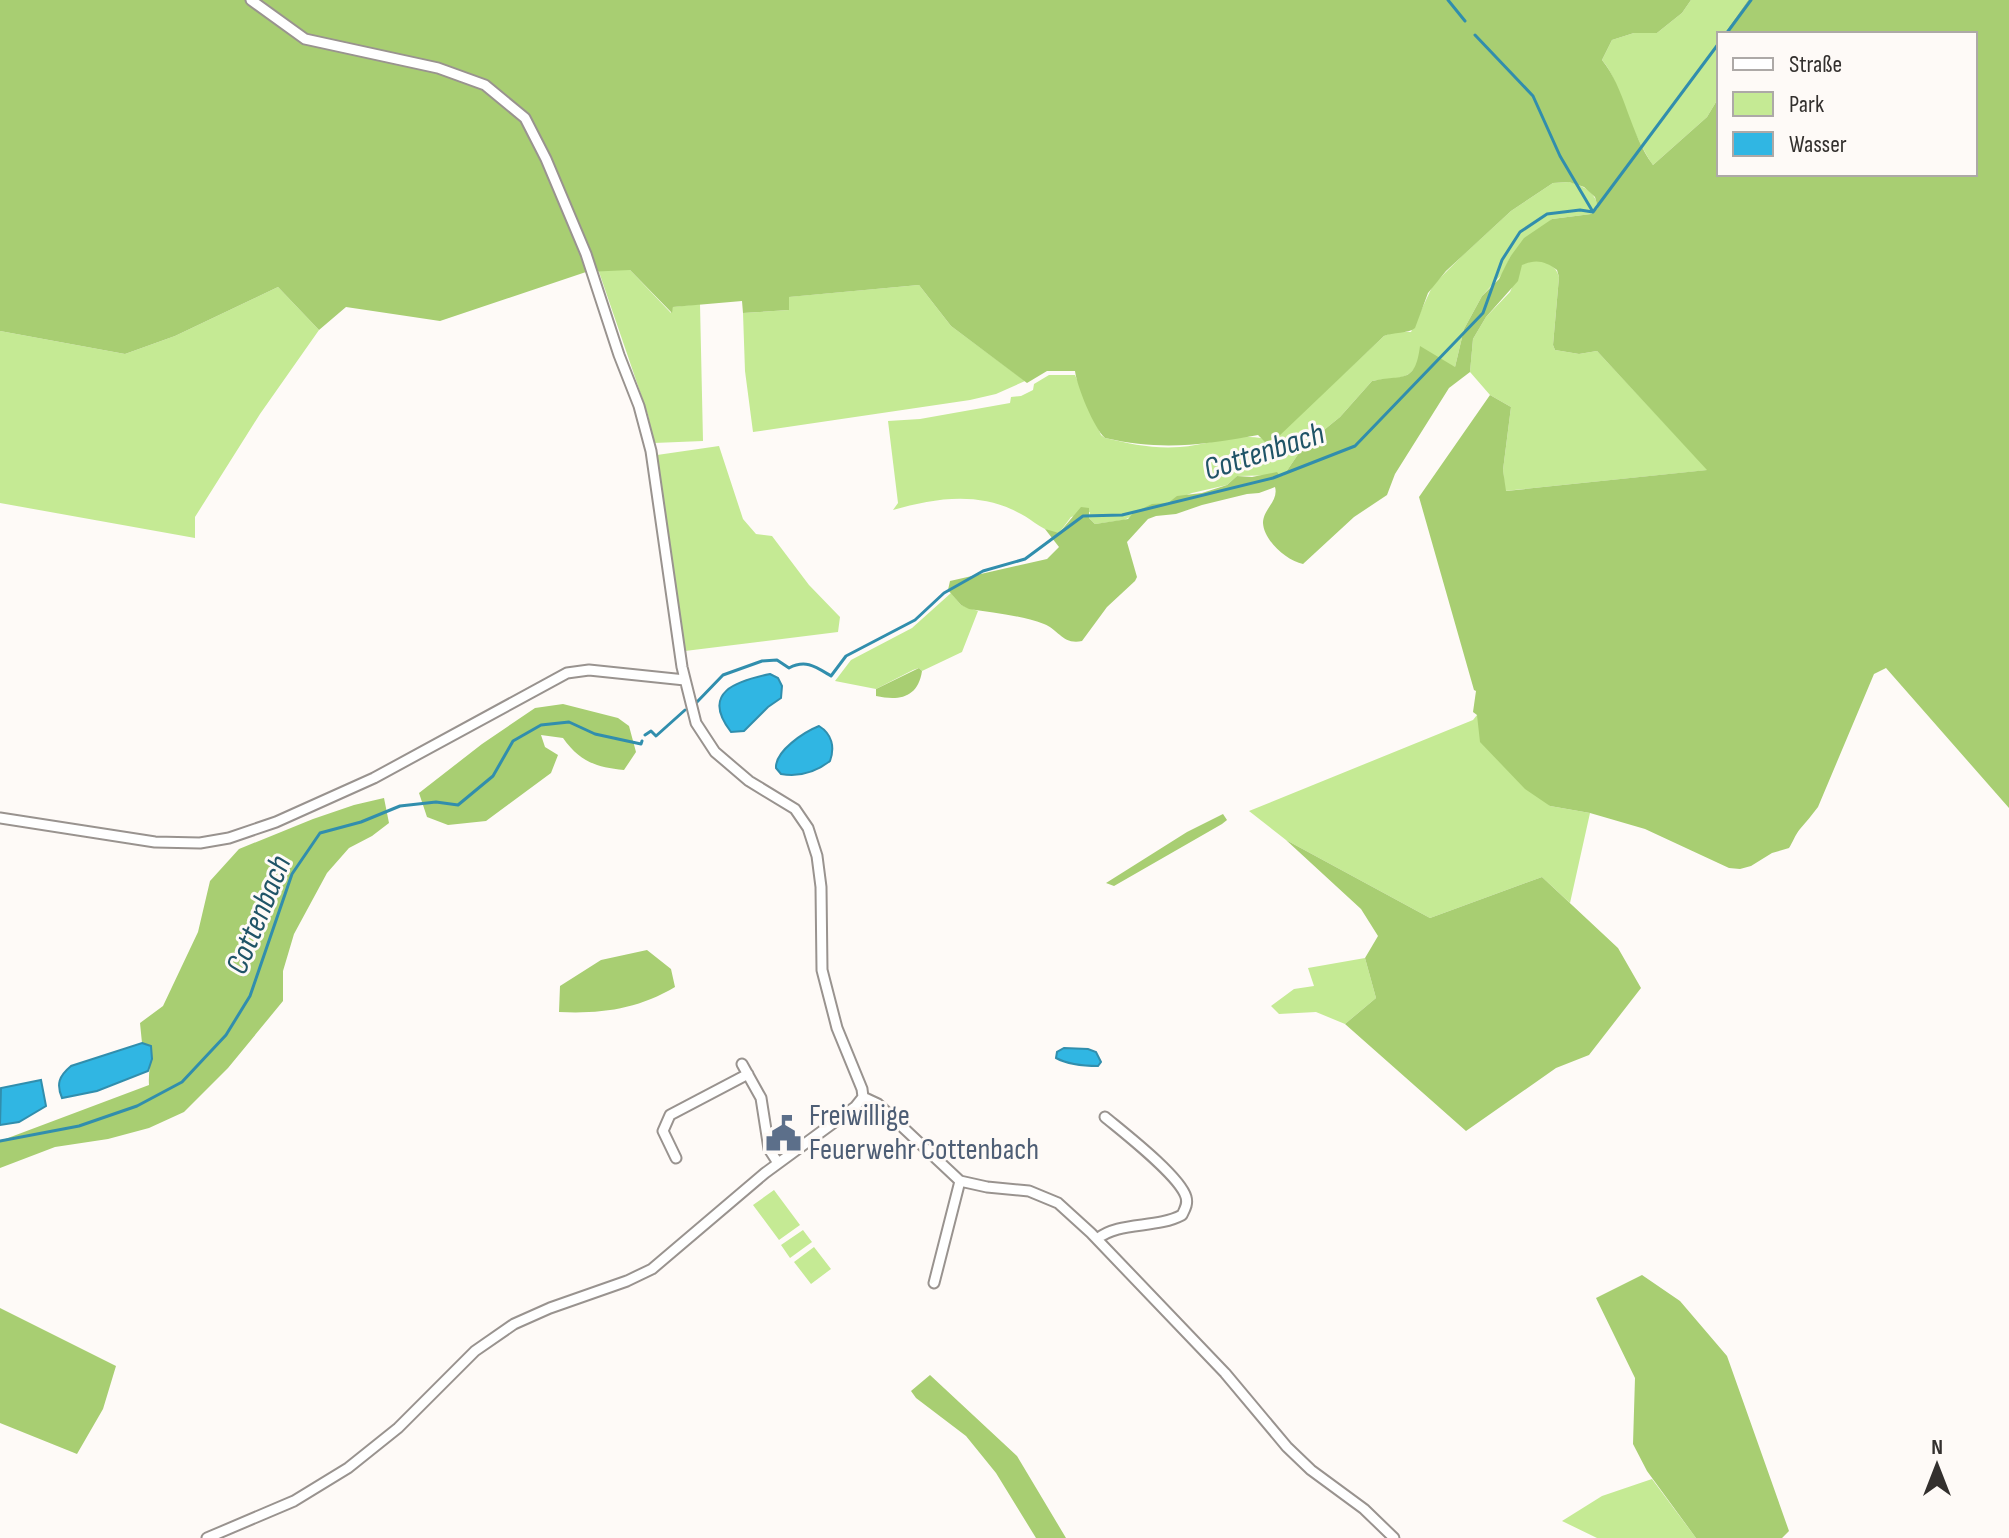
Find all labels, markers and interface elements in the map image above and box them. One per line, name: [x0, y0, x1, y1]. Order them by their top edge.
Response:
legend: [1717, 32, 1977, 176]
text: Straße: [1789, 50, 1842, 79]
text: Park: [1789, 90, 1824, 119]
text: Wasser: [1789, 130, 1847, 159]
water label: Cottenbach: [1199, 414, 1329, 490]
water label: Cottenbach: [218, 850, 300, 980]
place label: Freiwillige Feuerwehr Cottenbach: [809, 1098, 1039, 1168]
public building icon: Freiwillige Feuerwehr Cottenbach: [764, 1114, 802, 1152]
north arrow: [1897, 1426, 1977, 1506]
text: N: [1931, 1434, 1943, 1461]

